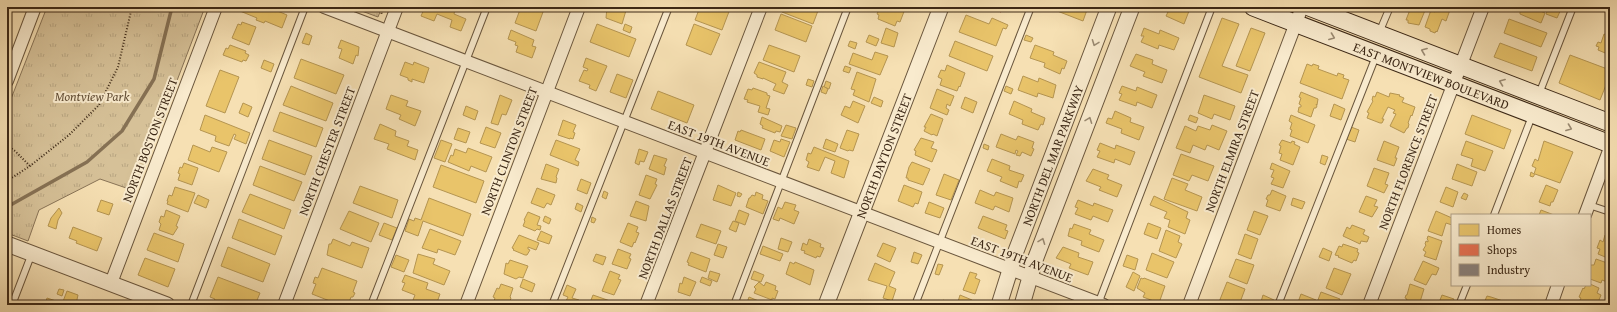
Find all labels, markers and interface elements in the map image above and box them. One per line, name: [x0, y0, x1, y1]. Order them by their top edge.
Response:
one-way arrow: [1328, 33, 1335, 41]
street label: EAST MONTVIEW BOULEVARD: [1351, 37, 1512, 114]
one-way arrow: [1092, 40, 1100, 47]
one-way arrow: [1420, 48, 1427, 56]
street label: NORTH BOSTON STREET: [117, 74, 183, 205]
one-way arrow: [1499, 78, 1506, 86]
street label: NORTH DEL MAR PARKWAY: [1017, 82, 1088, 228]
street label: NORTH CHESTER STREET: [294, 83, 361, 218]
street label: NORTH CLINTON STREET: [476, 83, 543, 218]
street label: NORTH ELMIRA STREET: [1200, 86, 1264, 215]
park label: Montview Park: [55, 87, 129, 106]
street label: NORTH DAYTON STREET: [851, 90, 917, 221]
street label: NORTH FLORENCE STREET: [1373, 91, 1443, 232]
street label: EAST 19TH AVENUE: [665, 115, 773, 171]
one-way arrow: [1084, 116, 1092, 123]
one-way arrow: [1565, 124, 1572, 132]
street label: NORTH DALLAS STREET: [633, 154, 697, 282]
legend: [1451, 214, 1591, 286]
text: Homes: [1487, 221, 1522, 238]
street label: EAST 19TH AVENUE: [968, 231, 1076, 287]
one-way arrow: [1038, 238, 1046, 245]
text: Shops: [1487, 241, 1517, 258]
text: Industry: [1487, 261, 1530, 278]

